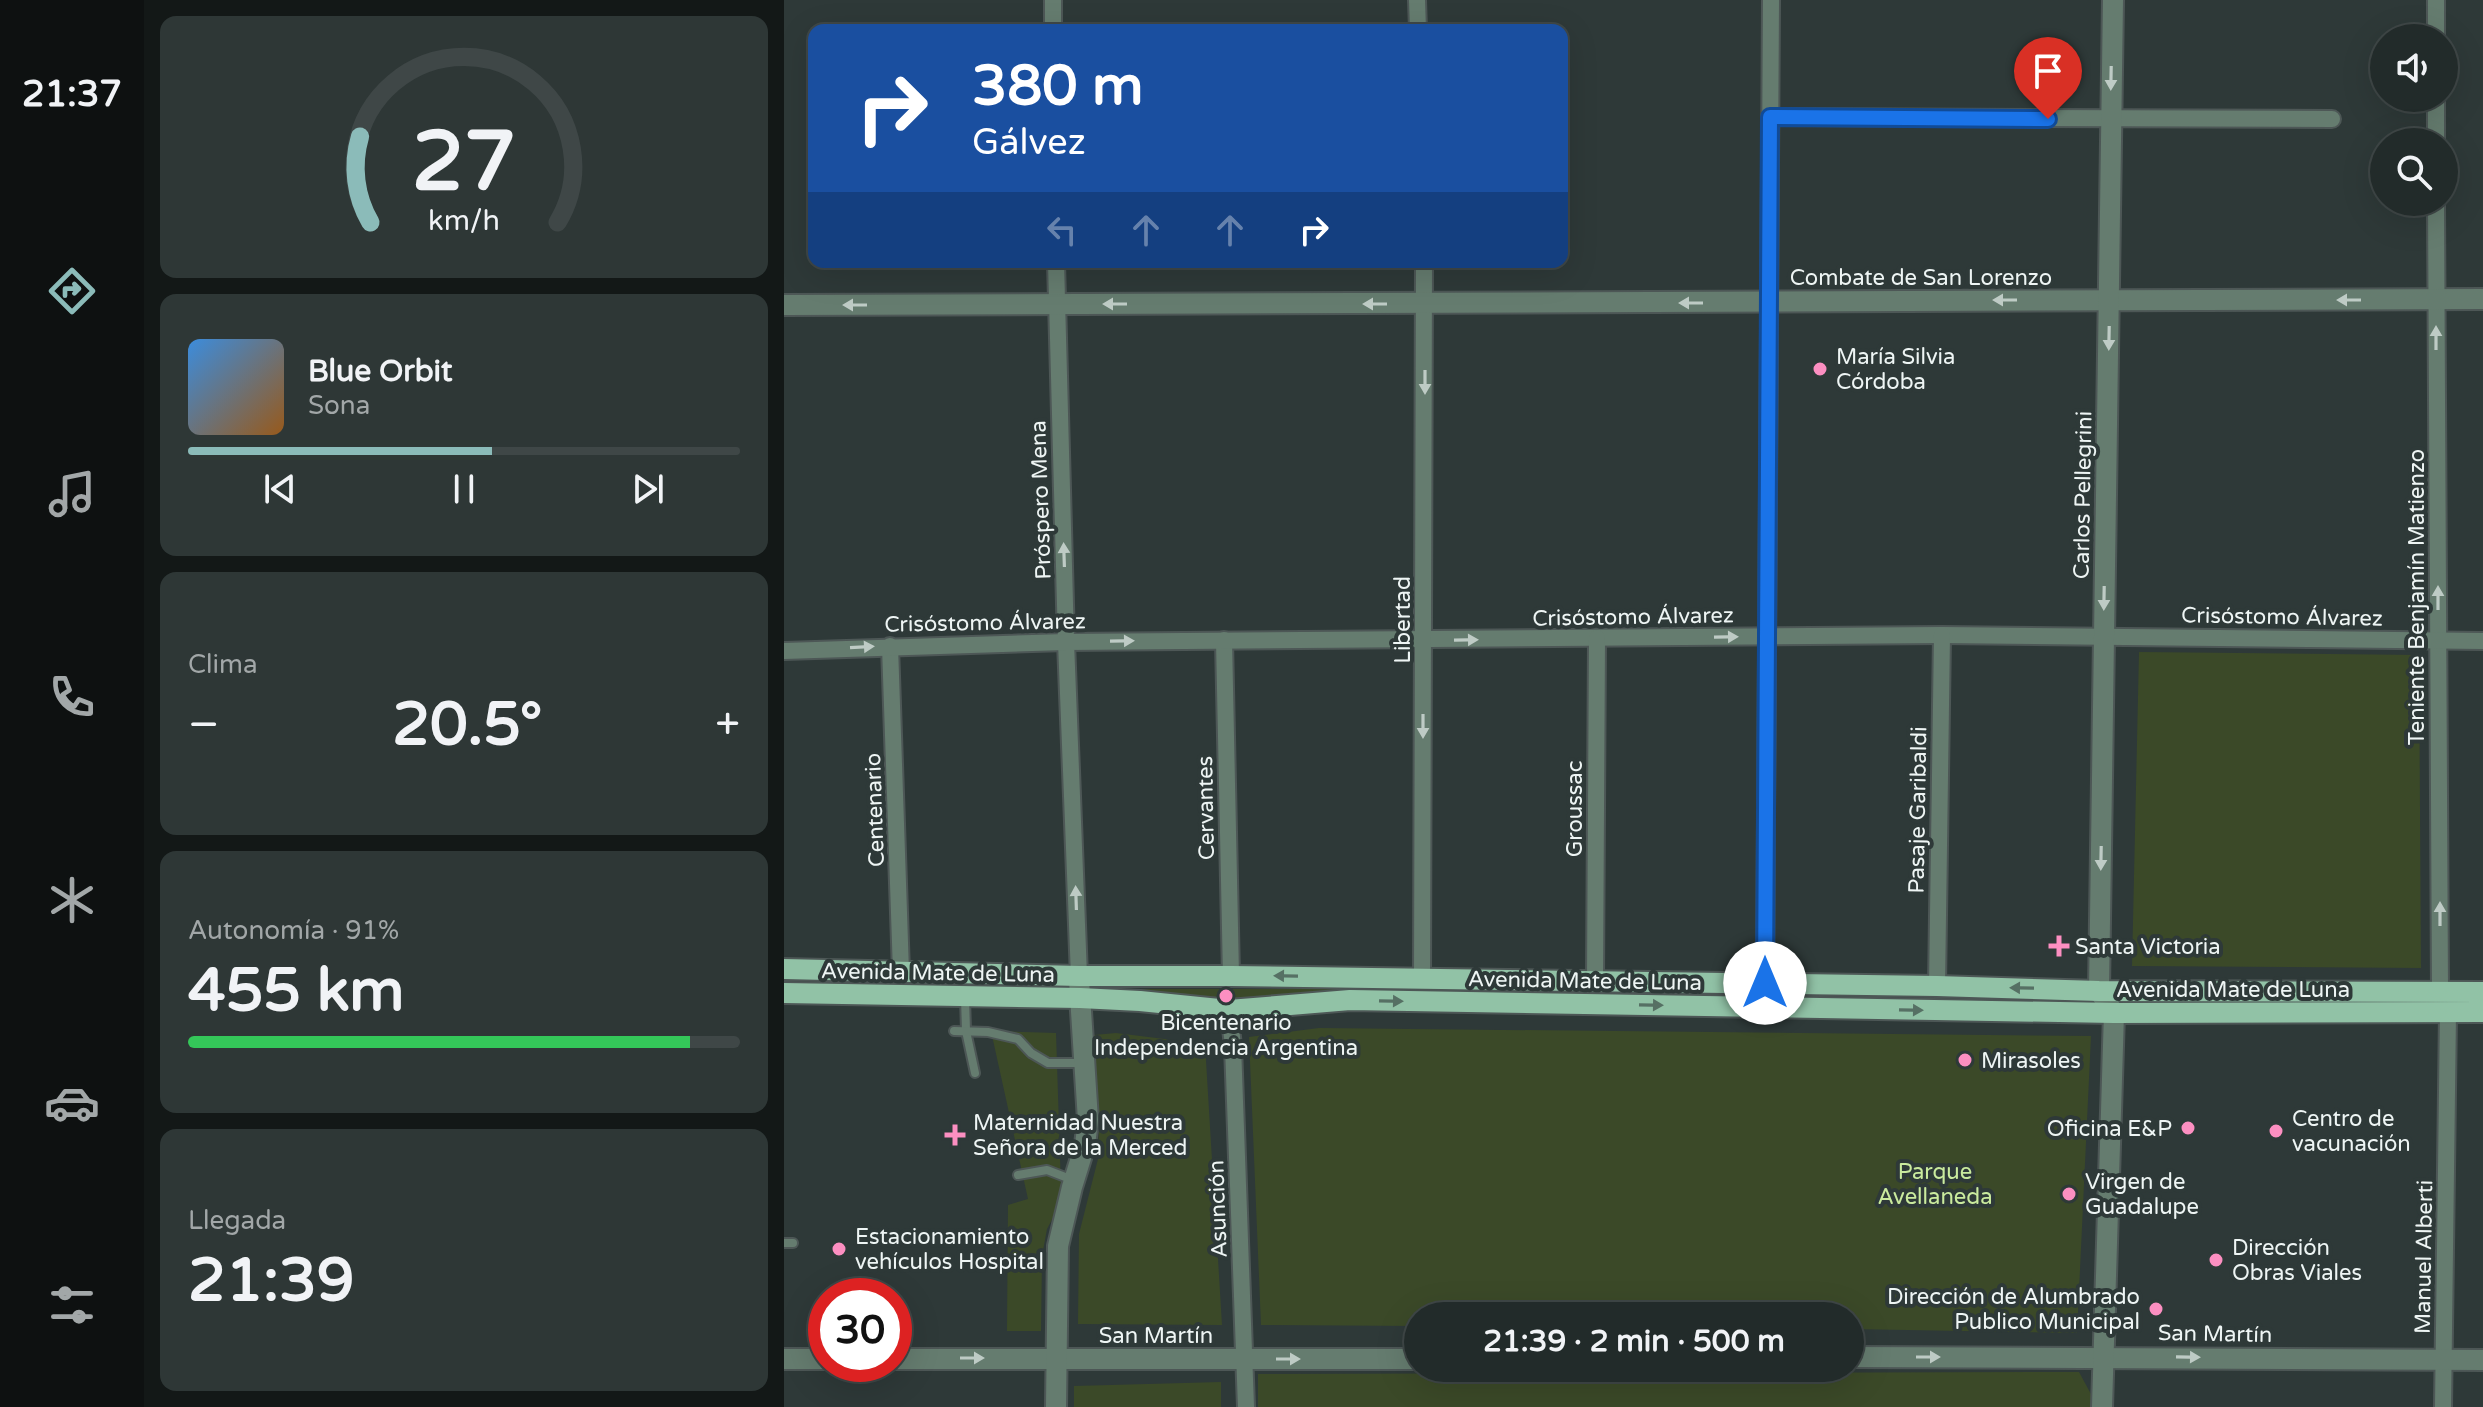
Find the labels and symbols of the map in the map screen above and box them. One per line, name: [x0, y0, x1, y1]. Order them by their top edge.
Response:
pin: [2014, 37, 2082, 119]
one-way arrow: [2105, 66, 2118, 91]
street label: Combate de San Lorenzo: [1790, 265, 2052, 291]
one-way arrow: [1992, 294, 2017, 307]
one-way arrow: [2336, 294, 2361, 306]
one-way arrow: [1678, 297, 1703, 309]
one-way arrow: [1102, 298, 1127, 310]
one-way arrow: [1362, 298, 1387, 310]
one-way arrow: [842, 299, 867, 311]
one-way arrow: [2430, 325, 2442, 350]
one-way arrow: [2103, 326, 2115, 351]
place label: María Silvia Córdoba: [1836, 344, 1955, 395]
marker: María Silvia Córdoba: [1811, 360, 1829, 378]
one-way arrow: [1419, 370, 1431, 395]
street label: Carlos Pellegrini: [2069, 411, 2097, 579]
street label: Próspero Mena: [1025, 420, 1057, 580]
street label: Teniente Benjamín Matienzo: [2404, 449, 2430, 745]
one-way arrow: [1057, 542, 1070, 567]
street label: Libertad: [1390, 576, 1416, 664]
one-way arrow: [2432, 585, 2444, 610]
one-way arrow: [2097, 586, 2110, 611]
street label: Crisóstomo Álvarez: [1532, 601, 1734, 632]
street label: Crisóstomo Álvarez: [2181, 601, 2383, 632]
street label: Crisóstomo Álvarez: [884, 607, 1086, 638]
one-way arrow: [1714, 631, 1739, 643]
one-way arrow: [1454, 634, 1479, 646]
one-way arrow: [1110, 635, 1135, 647]
one-way arrow: [850, 641, 875, 654]
one-way arrow: [1417, 714, 1429, 739]
street label: Pasaje Garibaldi: [1904, 726, 1932, 894]
street label: Centenario: [860, 752, 890, 868]
street label: Cervantes: [1192, 756, 1220, 860]
street label: Groussac: [1562, 761, 1588, 857]
one-way arrow: [2095, 846, 2107, 871]
one-way arrow: [1069, 885, 1082, 910]
one-way arrow: [2434, 901, 2446, 926]
place label: Santa Victoria: [2075, 934, 2221, 960]
marker: Santa Victoria: [2050, 937, 2068, 955]
position arrow: [1723, 941, 1807, 1025]
street label: Avenida Mate de Luna: [821, 958, 1055, 988]
street label: Avenida Mate de Luna: [1468, 966, 1702, 996]
one-way arrow: [1273, 970, 1298, 982]
street label: Avenida Mate de Luna: [2116, 977, 2350, 1003]
one-way arrow: [2009, 981, 2034, 994]
marker: Bicentenario Independencia Argentina: [1217, 987, 1235, 1005]
one-way arrow: [1379, 995, 1404, 1007]
one-way arrow: [1639, 999, 1664, 1012]
one-way arrow: [1899, 1004, 1924, 1016]
place label: Bicentenario Independencia Argentina: [1094, 1010, 1358, 1061]
place label: Mirasoles: [1981, 1048, 2081, 1074]
marker: Mirasoles: [1956, 1051, 1974, 1069]
place label: Centro de vacunación: [2292, 1106, 2411, 1157]
place label: Maternidad Nuestra Señora de la Merced: [973, 1110, 1187, 1161]
place label: Oficina E&P: [2047, 1116, 2172, 1142]
marker: Oficina E&P: [2179, 1119, 2197, 1137]
marker: Centro de vacunación: [2267, 1122, 2285, 1140]
marker: Maternidad Nuestra Señora de la Merced: [944, 1124, 966, 1146]
park label: Parque Avellaneda: [1878, 1159, 1993, 1210]
street label: Asunción: [1203, 1160, 1233, 1258]
place label: Virgen de Guadalupe: [2085, 1169, 2199, 1220]
street label: Manuel Alberti: [2410, 1180, 2438, 1334]
marker: Virgen de Guadalupe: [2060, 1185, 2078, 1203]
place label: Estacionamiento vehículos Hospital: [855, 1224, 1044, 1275]
place label: Dirección Obras Viales: [2232, 1235, 2362, 1286]
marker: Estacionamiento vehículos Hospital: [830, 1240, 848, 1258]
marker: Dirección Obras Viales: [2207, 1251, 2225, 1269]
speed limit sign: 30: [808, 1278, 912, 1382]
place label: Dirección de Alumbrado Publico Municipal: [1887, 1284, 2140, 1335]
marker: Dirección de Alumbrado Publico Municipal: [2147, 1300, 2165, 1318]
street label: San Martín: [2158, 1320, 2272, 1348]
street label: San Martín: [1099, 1323, 1213, 1349]
one-way arrow: [1916, 1351, 1941, 1363]
one-way arrow: [2176, 1351, 2201, 1363]
one-way arrow: [960, 1352, 985, 1364]
one-way arrow: [1276, 1353, 1301, 1365]

